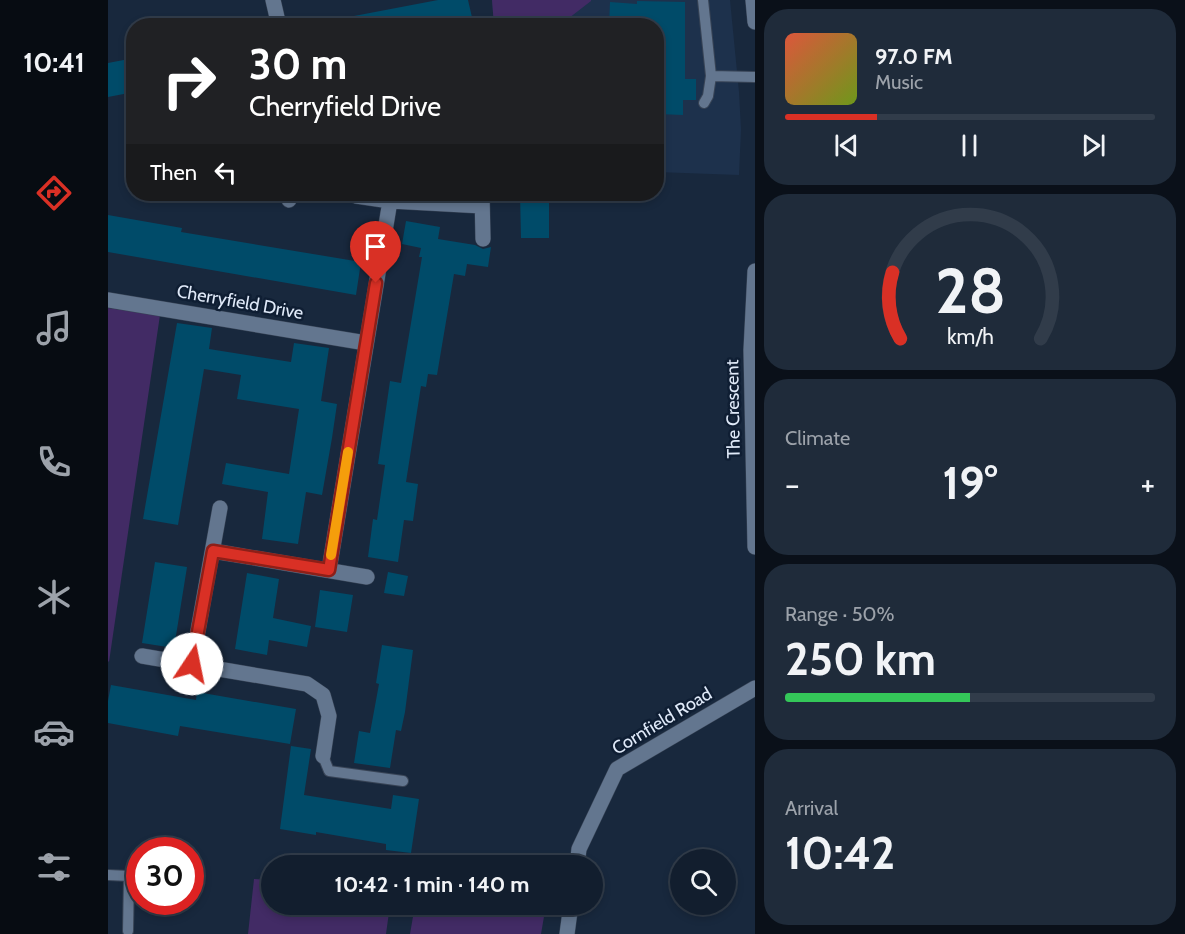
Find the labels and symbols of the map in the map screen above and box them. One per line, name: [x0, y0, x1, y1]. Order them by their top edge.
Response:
pin: [350, 221, 401, 283]
street label: Cherryfield Drive: [175, 280, 305, 324]
street label: The Crescent: [721, 359, 745, 459]
position arrow: [160, 632, 224, 696]
street label: Cornfield Road: [608, 683, 716, 759]
speed limit sign: 30: [126, 837, 204, 915]

